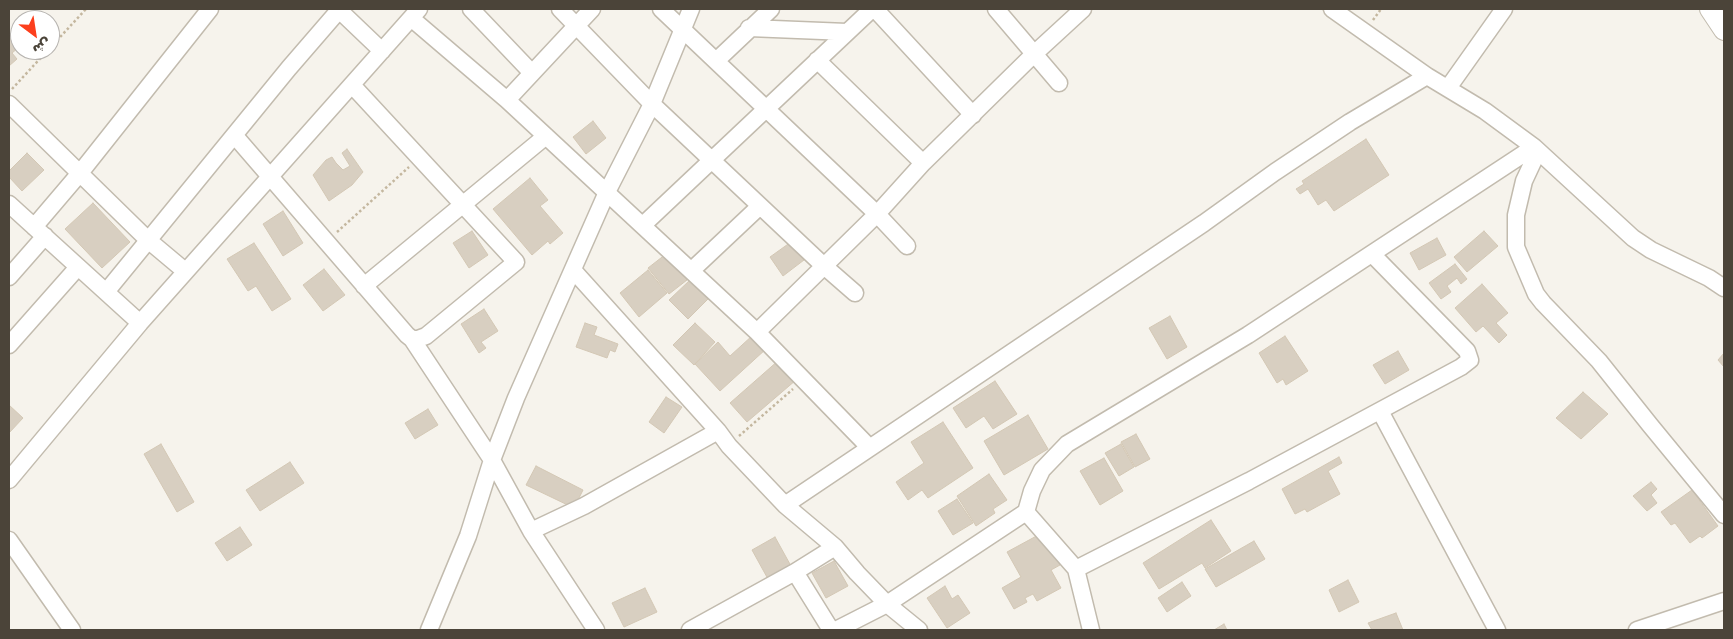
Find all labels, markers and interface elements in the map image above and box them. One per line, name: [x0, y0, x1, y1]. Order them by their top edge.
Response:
north arrow: [10, 10, 60, 60]
text: ش: [30, 35, 55, 59]

